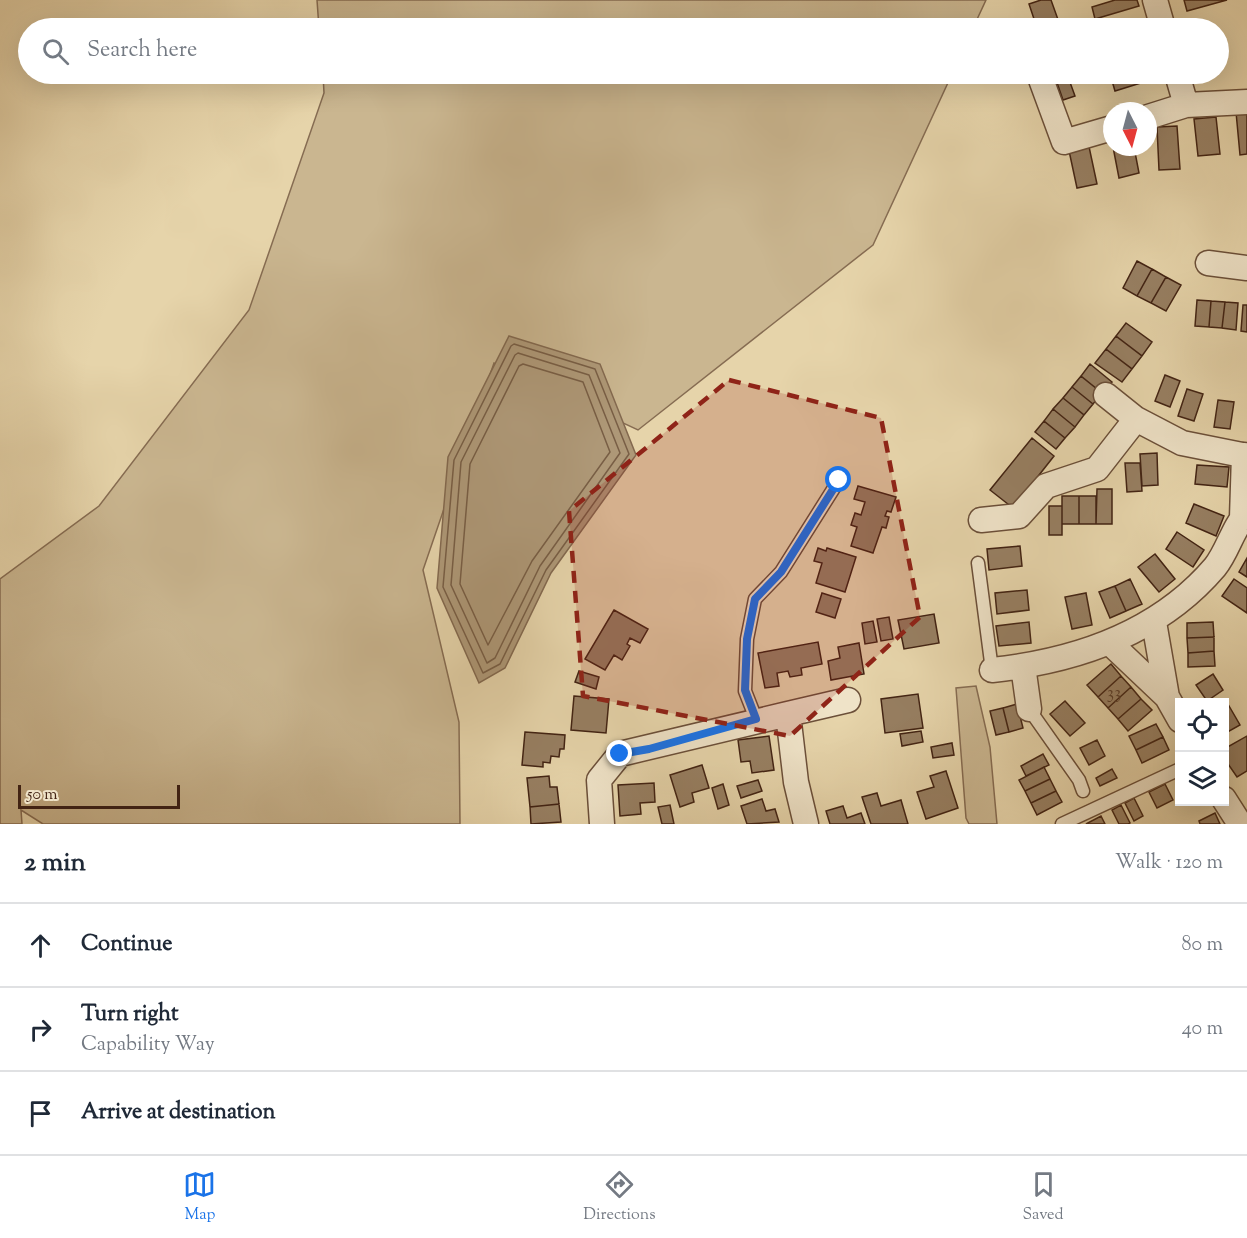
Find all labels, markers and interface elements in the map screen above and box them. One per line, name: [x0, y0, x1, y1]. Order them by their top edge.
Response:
search box: [18, 18, 1229, 84]
icon: search: [39, 35, 72, 68]
text: Search here: [87, 35, 197, 67]
north arrow: [1103, 102, 1157, 156]
route start: [825, 466, 851, 492]
house number: 33: [1107, 681, 1121, 707]
map controls: [1175, 698, 1229, 806]
button: locate: [1175, 698, 1229, 752]
route end: [606, 740, 632, 766]
button: layers: [1175, 752, 1229, 806]
scale bar: [18, 782, 180, 810]
text: 50 m: [27, 784, 58, 807]
text: 2 min: [24, 845, 86, 882]
text: Walk · 120 m: [1115, 849, 1223, 878]
icon: ahead: [24, 929, 57, 962]
text: Continue: [81, 929, 172, 961]
text: 80 m: [1182, 931, 1223, 960]
text: Turn right: [81, 999, 178, 1031]
icon: right: [24, 1013, 57, 1046]
text: 40 m: [1182, 1015, 1223, 1044]
text: Capability Way: [81, 1031, 215, 1060]
icon: arrive: [24, 1097, 57, 1130]
text: Arrive at destination: [81, 1097, 276, 1129]
tab: Map: [183, 1168, 216, 1227]
tab: Directions: [583, 1168, 656, 1227]
tab: Saved: [1022, 1168, 1064, 1227]

